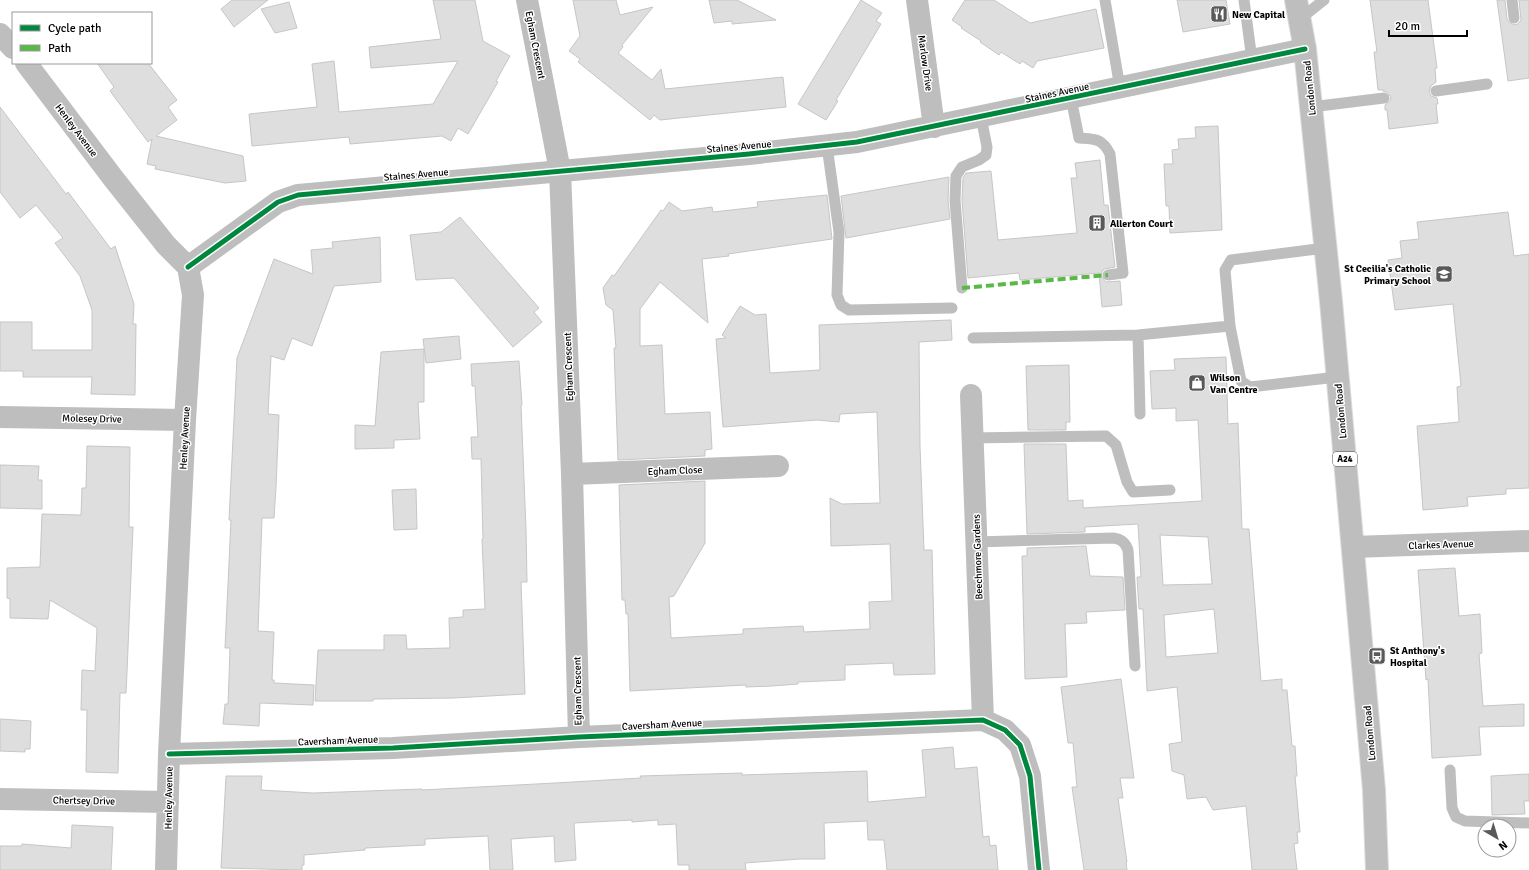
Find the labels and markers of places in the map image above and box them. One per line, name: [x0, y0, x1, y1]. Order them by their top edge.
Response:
restaurant icon: New Capital: [1209, 4, 1229, 24]
place label: New Capital: [1232, 9, 1285, 21]
building icon: Allerton Court: [1087, 213, 1107, 233]
place label: Allerton Court: [1110, 218, 1173, 230]
place label: St Cecilia's Catholic Primary School: [1344, 263, 1431, 287]
school or university icon: St Cecilia's Catholic Primary School: [1434, 264, 1454, 284]
place label: Wilson Van Centre: [1210, 372, 1258, 396]
shop icon: Wilson Van Centre: [1187, 373, 1207, 393]
place label: St Anthony's Hospital: [1390, 645, 1445, 669]
bus stop icon: St Anthony's Hospital: [1367, 646, 1387, 666]

